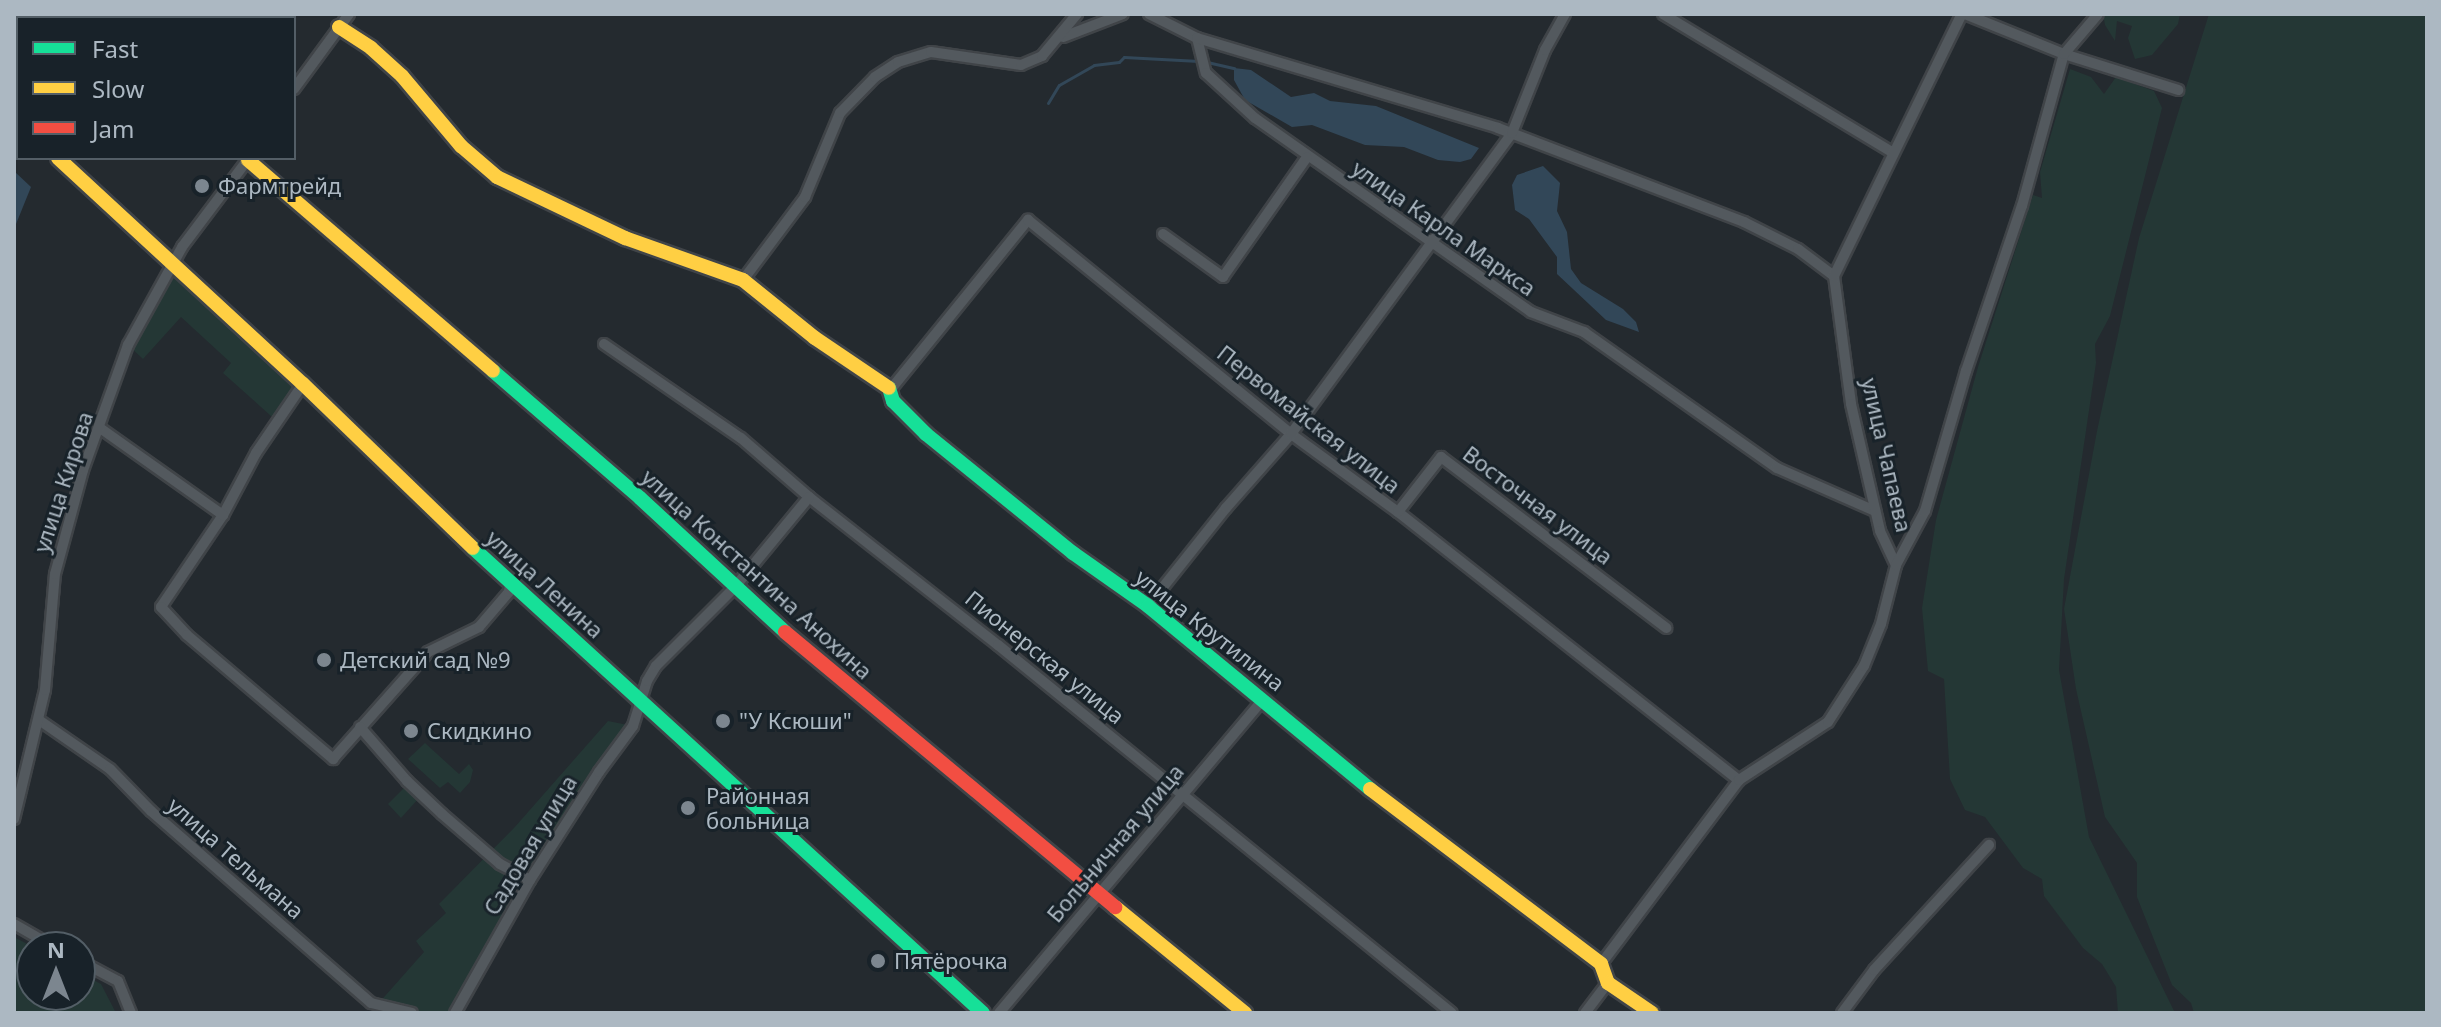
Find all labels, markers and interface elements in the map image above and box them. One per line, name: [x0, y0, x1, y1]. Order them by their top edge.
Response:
legend: [16, 16, 296, 160]
text: Fast: [92, 32, 138, 65]
text: Slow: [92, 72, 144, 105]
text: Jam: [92, 112, 134, 145]
street label: улица Карла Маркса: [1347, 155, 1541, 301]
place label: Фармтрейд: [218, 173, 341, 199]
marker: Фармтрейд: [193, 177, 211, 195]
street label: Первомайская улица: [1212, 339, 1406, 499]
street label: улица Чапаева: [1856, 375, 1918, 535]
street label: улица Кирова: [28, 408, 98, 556]
street label: Восточная улица: [1458, 440, 1618, 570]
street label: улица Константина Анохина: [636, 463, 878, 685]
street label: улица Ленина: [481, 525, 609, 643]
street label: улица Крутилина: [1130, 564, 1290, 696]
street label: Пионерская улица: [960, 585, 1130, 729]
place label: Детский сад №9: [340, 647, 511, 673]
marker: Детский сад №9: [315, 651, 333, 669]
place label: "У Ксюши": [739, 708, 852, 734]
marker: "У Ксюши": [714, 712, 732, 730]
place label: Скидкино: [427, 718, 532, 744]
marker: Скидкино: [402, 722, 420, 740]
street label: Больничная улица: [1041, 759, 1189, 927]
street label: Садовая улица: [478, 770, 582, 920]
place label: Районная больница: [706, 782, 810, 834]
street label: улица Тельмана: [163, 792, 309, 924]
marker: Районная больница: [677, 797, 699, 819]
north arrow: [16, 931, 96, 1011]
text: N: [47, 934, 65, 964]
place label: Пятёрочка: [894, 948, 1008, 974]
marker: Пятёрочка: [869, 952, 887, 970]

